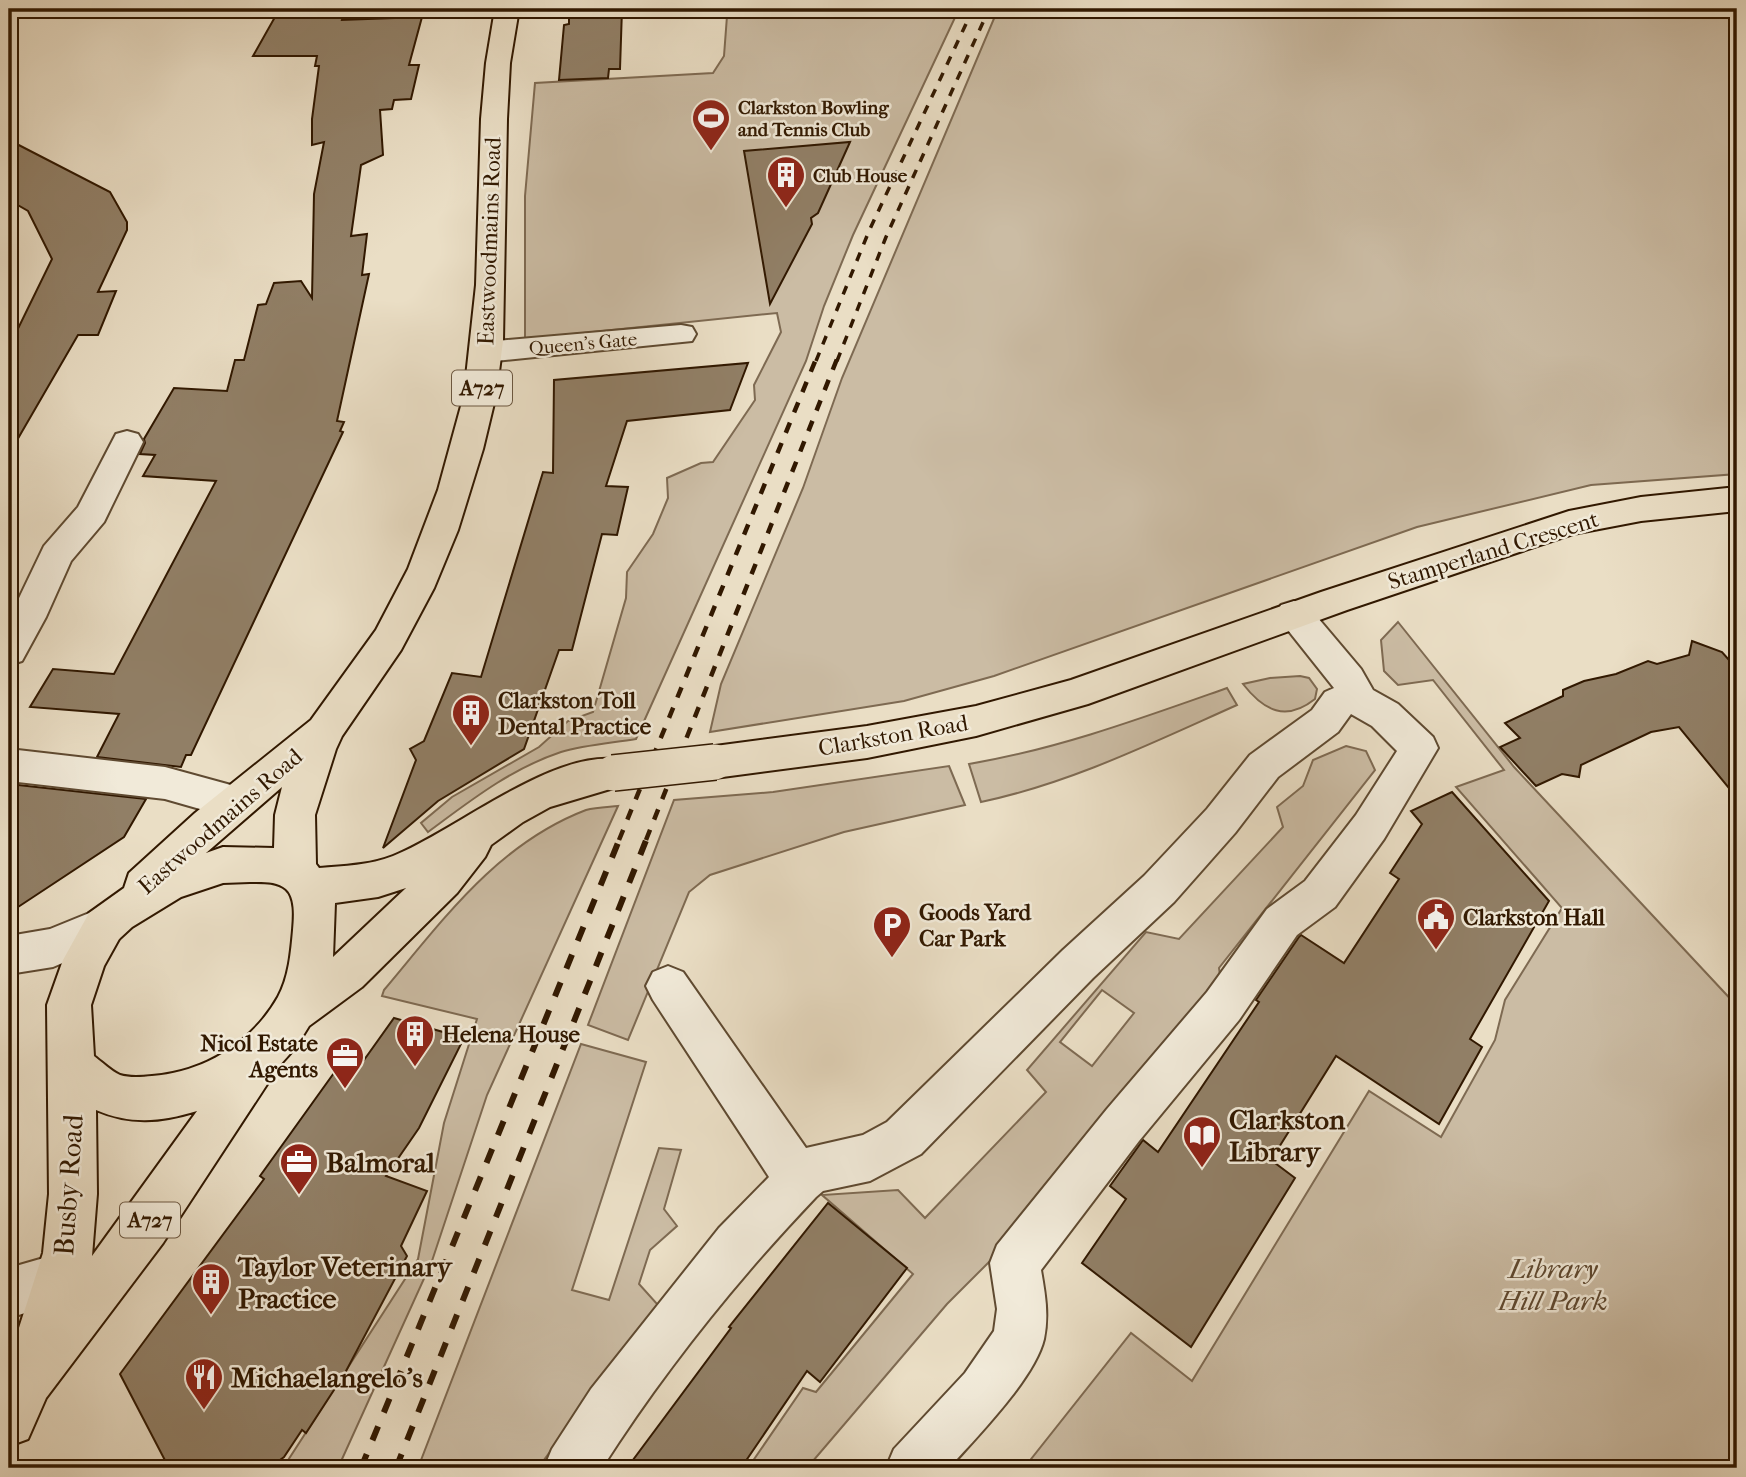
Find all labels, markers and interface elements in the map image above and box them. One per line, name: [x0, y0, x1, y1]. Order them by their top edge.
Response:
sports icon: Clarkston Bowling and Tennis Club: [690, 97, 732, 152]
place label: Clarkston Bowling and Tennis Club: [738, 97, 889, 141]
street label: Eastwoodmains Road: [472, 136, 507, 346]
building icon: Club House: [765, 154, 807, 209]
place label: Club House: [813, 165, 908, 187]
street label: Queen's Gate: [528, 328, 638, 360]
road number: A727: [452, 370, 512, 406]
street label: Stamperland Crescent: [1385, 506, 1602, 595]
place label: Clarkston Toll Dental Practice: [498, 687, 652, 740]
building icon: Clarkston Toll Dental Practice: [450, 692, 492, 747]
street label: Clarkston Road: [816, 709, 971, 762]
street label: Eastwoodmains Road: [133, 743, 308, 900]
public building icon: Clarkston Hall: [1415, 896, 1457, 951]
place label: Goods Yard Car Park: [919, 899, 1033, 952]
parking icon: Goods Yard Car Park: [871, 904, 913, 959]
place label: Clarkston Hall: [1463, 904, 1606, 931]
building icon: Helena House: [394, 1013, 436, 1068]
place label: Helena House: [442, 1021, 581, 1048]
place label: Nicol Estate Agents: [200, 1030, 319, 1083]
office icon: Nicol Estate Agents: [324, 1035, 366, 1090]
place label: Clarkston Library: [1229, 1103, 1346, 1168]
street label: Busby Road: [47, 1113, 90, 1257]
library icon: Clarkston Library: [1181, 1114, 1223, 1169]
office icon: Balmoral: [278, 1141, 320, 1196]
place label: Balmoral: [326, 1146, 435, 1179]
road number: A727: [120, 1202, 180, 1238]
place label: Taylor Veterinary Practice: [237, 1250, 454, 1315]
park label: Library Hill Park: [1497, 1252, 1608, 1317]
building icon: Taylor Veterinary Practice: [190, 1261, 232, 1316]
restaurant icon: Michaelangelo's: [183, 1356, 225, 1411]
place label: Michaelangelo's: [231, 1361, 423, 1394]

